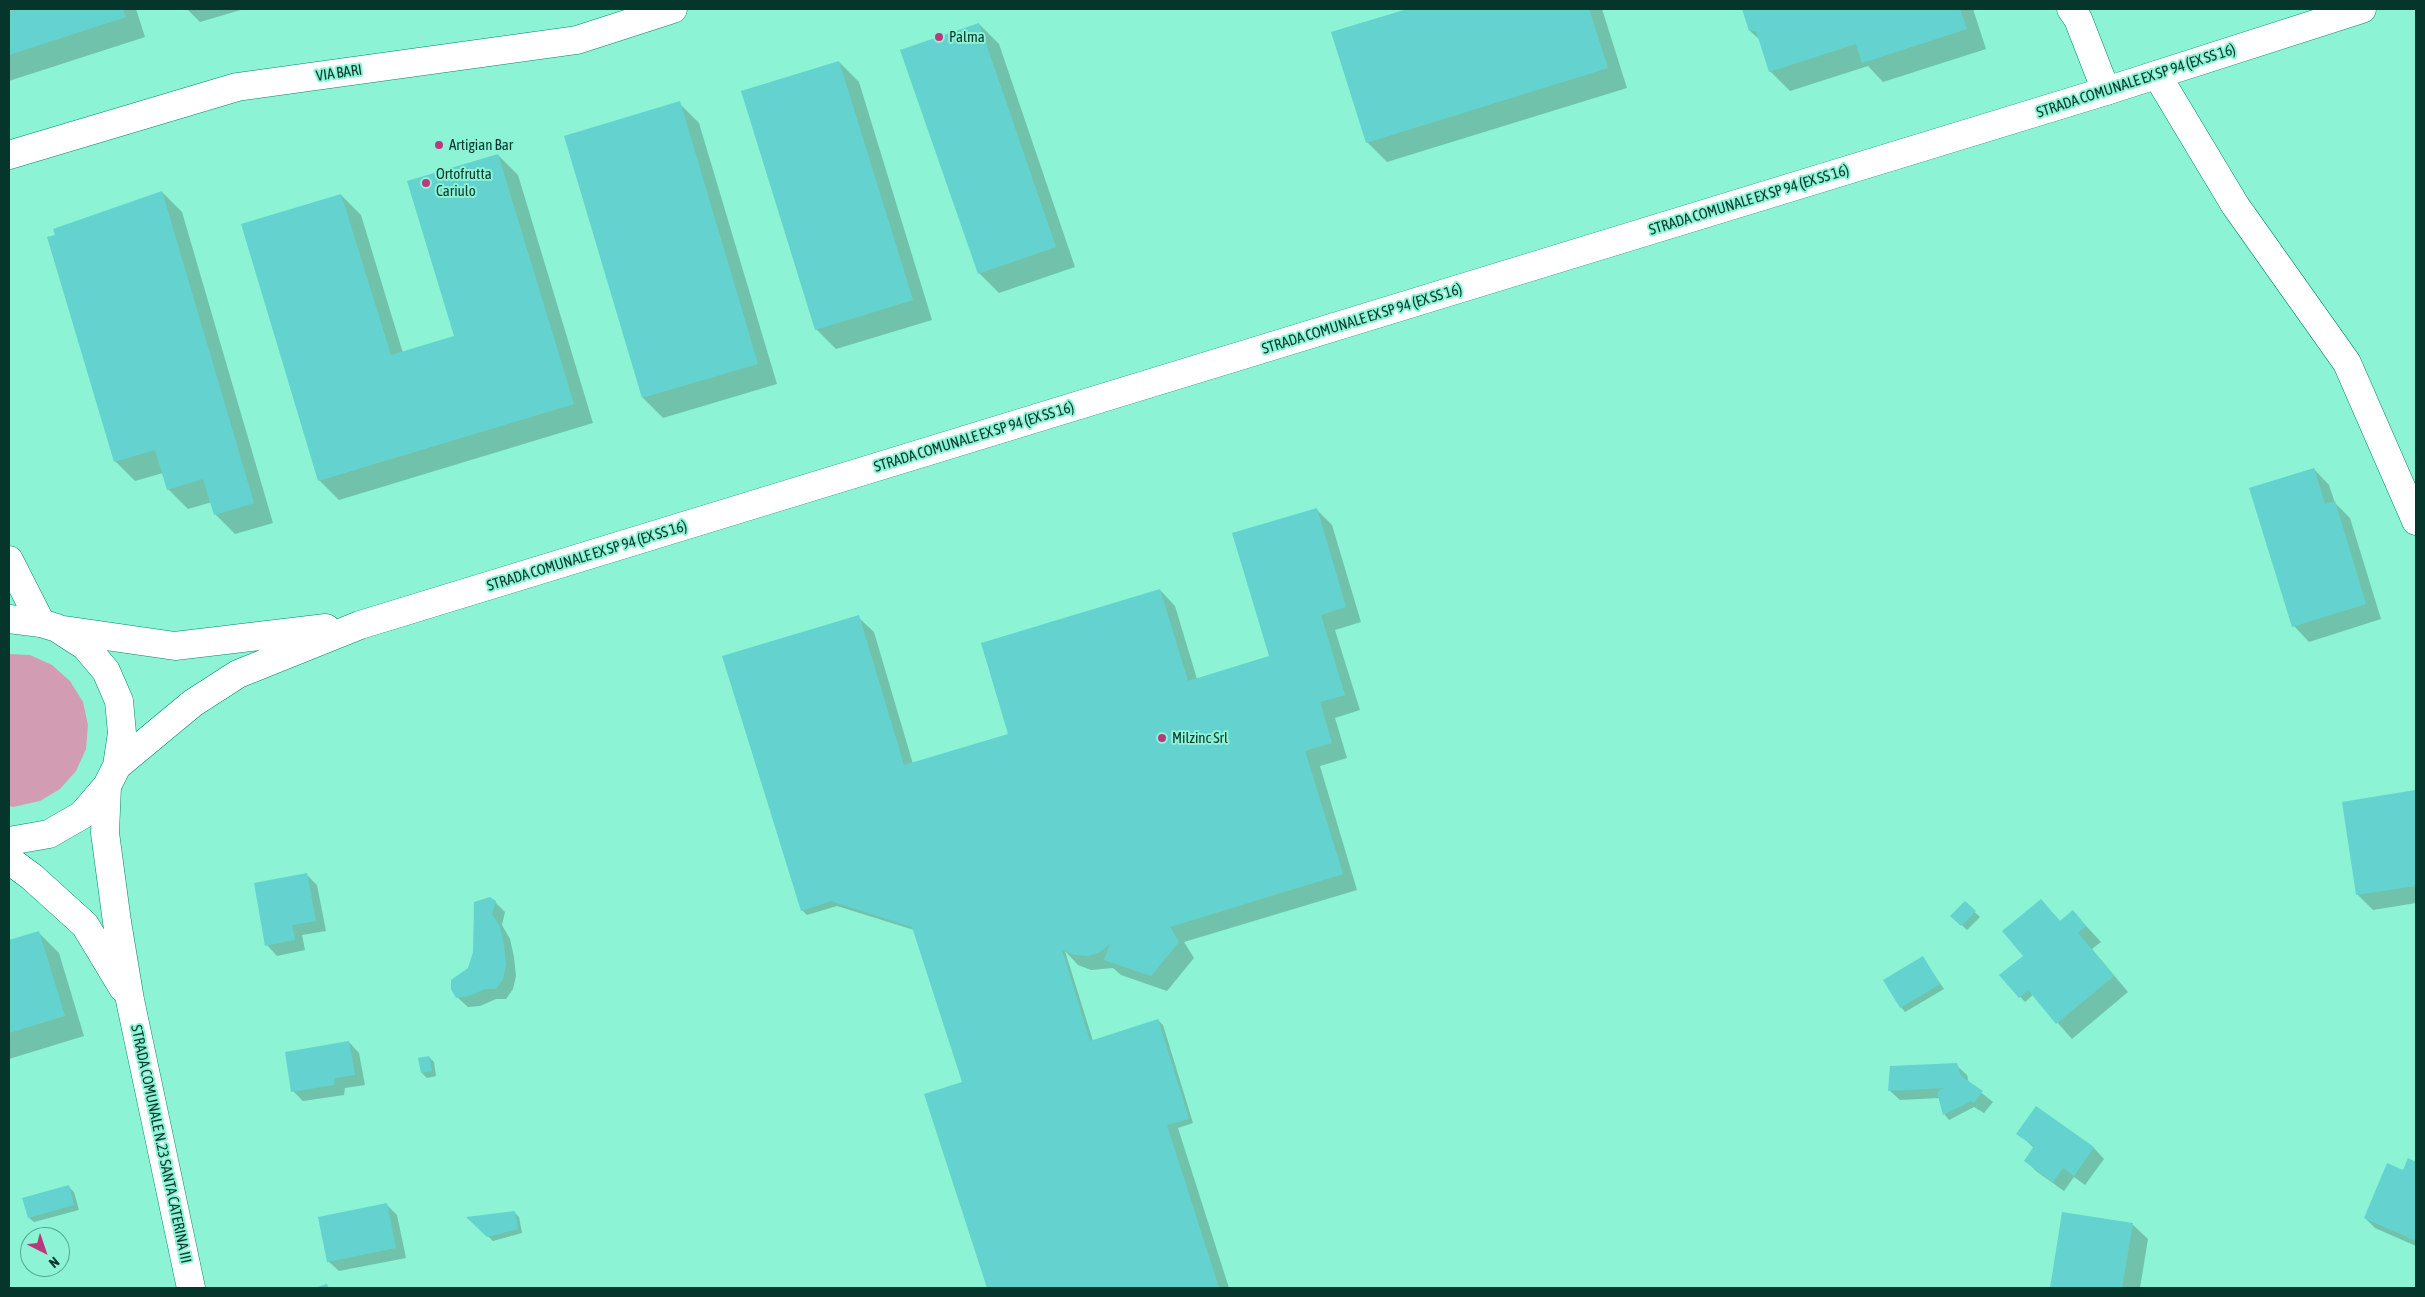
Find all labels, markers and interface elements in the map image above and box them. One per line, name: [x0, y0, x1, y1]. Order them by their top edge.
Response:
place label: Palma: [949, 28, 985, 46]
marker: Palma: [933, 31, 945, 43]
street label: STRADA COMUNALE EX SP 94 (EX SS 16): [2034, 40, 2238, 122]
street label: VIA BARI: [315, 61, 363, 85]
place label: Artigian Bar: [449, 136, 513, 154]
marker: Artigian Bar: [433, 139, 445, 151]
street label: STRADA COMUNALE EX SP 94 (EX SS 16): [1647, 161, 1851, 239]
place label: Ortofrutta Cariulo: [436, 165, 492, 200]
marker: Ortofrutta Cariulo: [420, 177, 432, 189]
street label: STRADA COMUNALE EX SP 94 (EX SS 16): [1260, 280, 1464, 358]
street label: STRADA COMUNALE EX SP 94 (EX SS 16): [872, 398, 1076, 476]
street label: STRADA COMUNALE EX SP 94 (EX SS 16): [485, 517, 689, 595]
place label: Milzinc Srl: [1172, 729, 1228, 747]
marker: Milzinc Srl: [1156, 732, 1168, 744]
street label: STRADA COMUNALE N.23 SANTA CATERINA III: [127, 1023, 195, 1265]
north arrow: [20, 1227, 70, 1277]
text: N: [46, 1254, 63, 1271]

